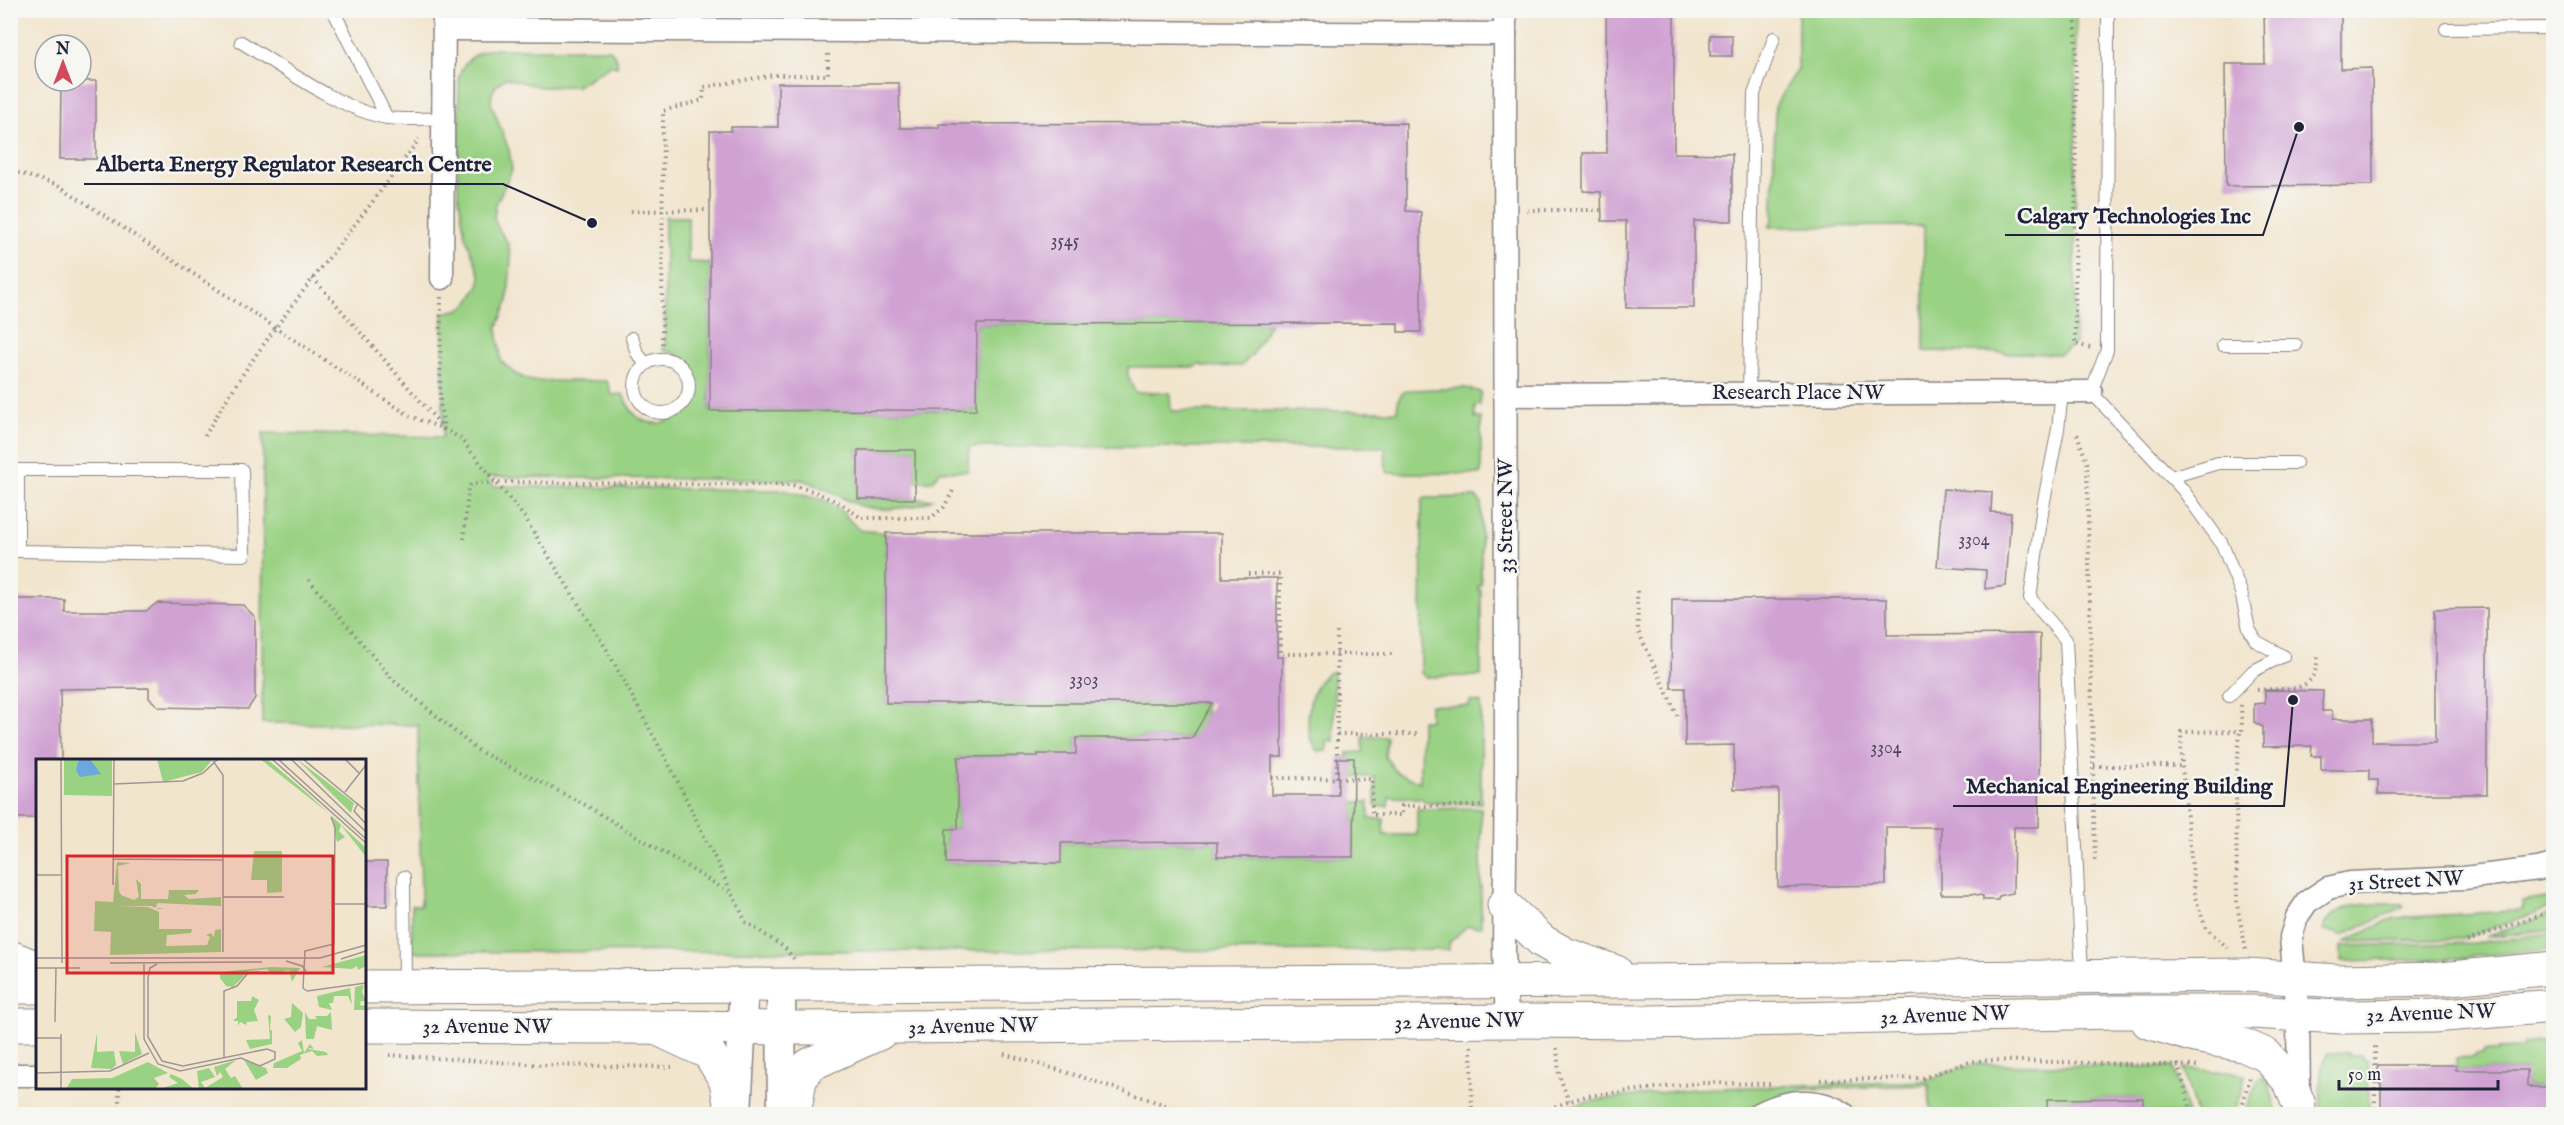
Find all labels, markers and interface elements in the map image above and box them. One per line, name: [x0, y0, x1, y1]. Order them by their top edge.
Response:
north arrow: [33, 33, 93, 93]
text: N: [55, 40, 70, 60]
callout: Alberta Energy Regulator Research Centre: [84, 144, 503, 184]
text: Alberta Energy Regulator Research Centre: [95, 151, 492, 179]
callout: Calgary Technologies Inc: [2005, 195, 2263, 235]
text: Calgary Technologies Inc: [2017, 203, 2252, 231]
house number: 3545: [1051, 230, 1080, 253]
street label: Research Place NW: [1712, 380, 1885, 407]
street label: 33 Street NW: [1493, 457, 1520, 574]
house number: 3304: [1958, 529, 1990, 552]
house number: 3303: [1069, 669, 1099, 692]
house number: 3304: [1870, 737, 1902, 760]
inset map: [36, 759, 366, 1089]
callout: Mechanical Engineering Building: [1953, 766, 2284, 806]
text: Mechanical Engineering Building: [1966, 773, 2273, 801]
street label: 31 Street NW: [2348, 865, 2465, 898]
street label: 32 Avenue NW: [2366, 998, 2497, 1030]
street label: 32 Avenue NW: [1880, 1000, 2011, 1032]
street label: 32 Avenue NW: [1394, 1007, 1525, 1037]
street label: 32 Avenue NW: [908, 1012, 1039, 1042]
street label: 32 Avenue NW: [422, 1014, 553, 1041]
scale bar: [2339, 1053, 2498, 1091]
text: 50 m: [2348, 1064, 2381, 1087]

